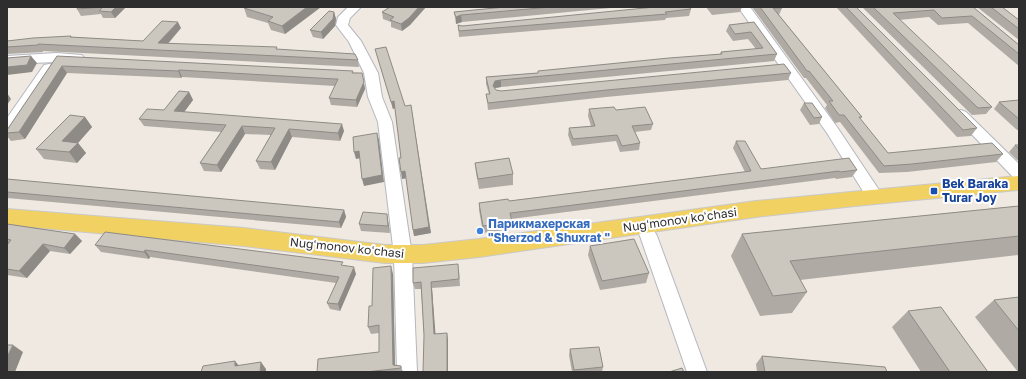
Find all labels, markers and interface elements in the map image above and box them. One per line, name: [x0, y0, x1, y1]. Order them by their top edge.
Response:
place label: Bek Baraka Turar Joy: [942, 176, 1008, 205]
marker: Bek Baraka Turar Joy: [929, 186, 939, 196]
street label: Nugʻmonov koʻchasi: [622, 204, 738, 235]
place label: Парикмахерская "Sherzod & Shuxrat ": [488, 216, 610, 245]
marker: Парикмахерская "Sherzod & Shuxrat ": [475, 226, 485, 236]
street label: Nugʻmonov koʻchasi: [289, 234, 405, 261]

